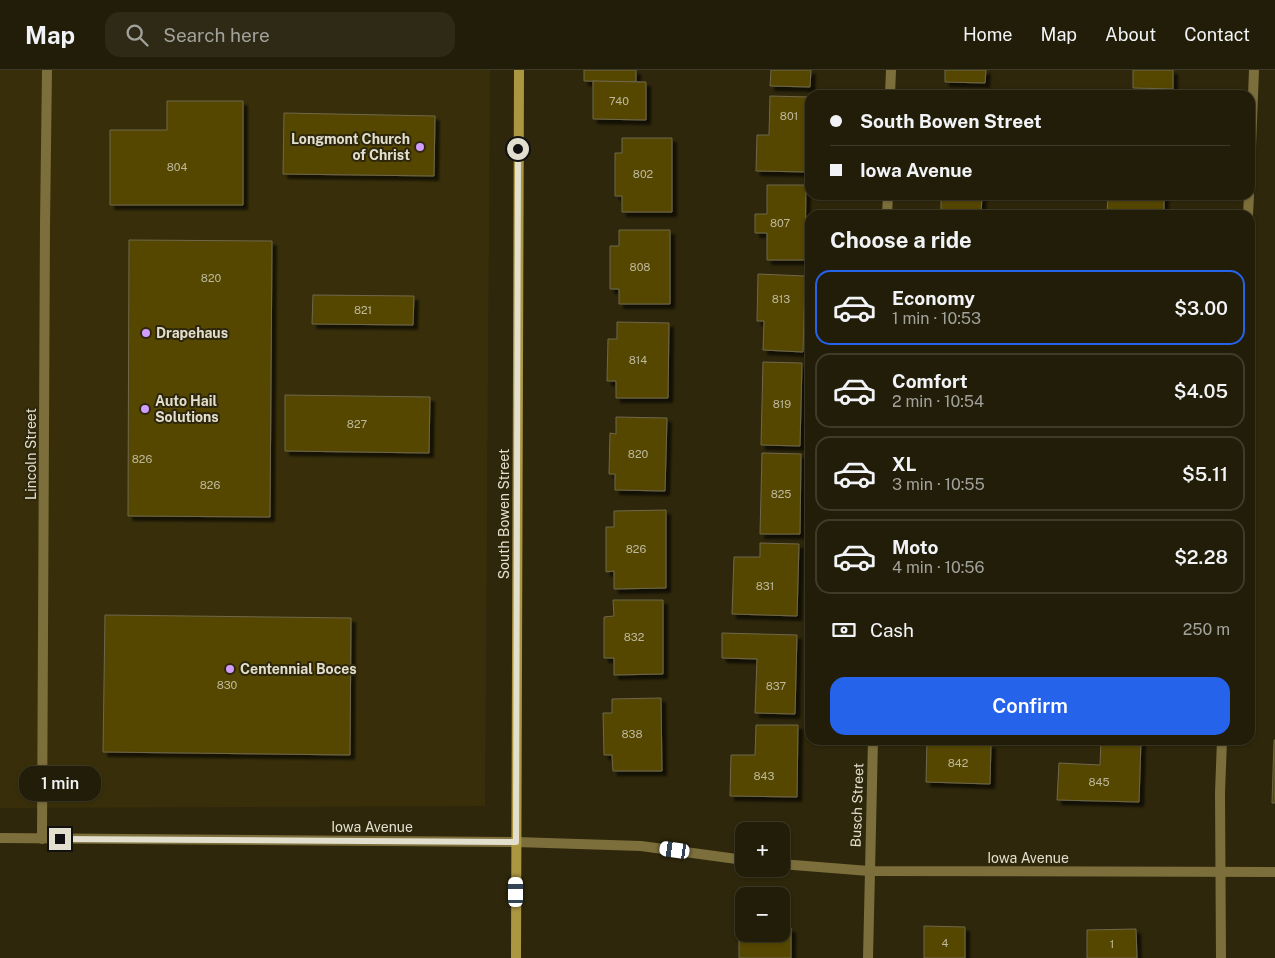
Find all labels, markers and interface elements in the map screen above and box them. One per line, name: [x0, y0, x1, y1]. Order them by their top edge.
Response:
search box: [105, 12, 455, 57]
text: Map: [25, 21, 75, 49]
icon: search: [123, 21, 151, 49]
text: Search here: [163, 24, 270, 46]
text: Home: [963, 24, 1013, 45]
text: Map: [1041, 24, 1077, 45]
text: About: [1105, 24, 1156, 45]
text: Contact: [1184, 24, 1250, 45]
house number: 740: [609, 95, 629, 107]
house number: 801: [780, 110, 798, 122]
text: South Bowen Street: [860, 110, 1042, 132]
place label: Longmont Church of Christ: [291, 131, 410, 163]
route start: [507, 138, 529, 160]
marker: Longmont Church of Christ: [414, 141, 426, 153]
text: Iowa Avenue: [860, 159, 972, 181]
house number: 804: [167, 161, 187, 173]
house number: 802: [633, 168, 654, 180]
house number: 807: [770, 217, 790, 229]
text: Choose a ride: [830, 227, 972, 253]
house number: 808: [630, 261, 650, 273]
house number: 820: [201, 272, 221, 284]
icon: car: [832, 285, 877, 330]
text: Economy: [892, 287, 975, 309]
house number: 813: [772, 293, 790, 305]
text: $3.00: [1174, 297, 1228, 319]
house number: 821: [354, 304, 372, 316]
text: 1 min · 10:53: [892, 309, 981, 328]
place label: Drapehaus: [156, 325, 228, 341]
marker: Drapehaus: [140, 327, 152, 339]
house number: 814: [629, 354, 647, 366]
icon: car: [832, 368, 877, 413]
text: Comfort: [892, 370, 968, 392]
text: $4.05: [1174, 380, 1228, 402]
text: 2 min · 10:54: [892, 392, 984, 411]
place label: Auto Hail Solutions: [155, 393, 219, 425]
house number: 819: [773, 398, 791, 410]
marker: Auto Hail Solutions: [139, 403, 151, 415]
street label: Lincoln Street: [23, 408, 39, 500]
house number: 827: [347, 418, 368, 430]
house number: 820: [628, 448, 648, 460]
street label: South Bowen Street: [496, 449, 512, 579]
icon: car: [832, 451, 877, 496]
house number: 826: [132, 453, 152, 465]
text: XL: [892, 453, 917, 475]
text: $5.11: [1182, 463, 1228, 485]
text: 3 min · 10:55: [892, 475, 985, 494]
house number: 826: [200, 479, 220, 491]
house number: 825: [771, 488, 791, 500]
icon: car: [832, 534, 877, 579]
text: Moto: [892, 536, 938, 558]
house number: 826: [626, 543, 646, 555]
text: $2.28: [1174, 546, 1228, 568]
text: 4 min · 10:56: [892, 558, 985, 577]
house number: 831: [756, 580, 774, 592]
icon: cash: [830, 616, 858, 644]
text: Cash: [870, 619, 914, 641]
text: 250 m: [1183, 620, 1230, 639]
house number: 832: [624, 631, 645, 643]
place label: Centennial Boces: [240, 661, 357, 677]
marker: Centennial Boces: [224, 663, 236, 675]
button: Confirm: [830, 677, 1230, 735]
house number: 830: [217, 679, 238, 691]
house number: 837: [766, 680, 787, 692]
house number: 838: [621, 728, 643, 740]
house number: 842: [948, 757, 969, 769]
street label: Busch Street: [848, 763, 866, 847]
callout: 1 min: [19, 766, 101, 802]
house number: 843: [754, 770, 775, 782]
text: 1 min: [41, 774, 79, 793]
house number: 845: [1089, 776, 1109, 788]
street label: Iowa Avenue: [331, 819, 413, 835]
map controls: [735, 822, 790, 942]
button: +: [735, 822, 790, 877]
route end: [49, 828, 71, 850]
car: [659, 840, 690, 860]
street label: Iowa Avenue: [987, 850, 1069, 866]
car: [508, 877, 523, 907]
button: −: [735, 887, 790, 942]
house number: 4: [942, 937, 949, 949]
house number: 1: [1110, 938, 1114, 950]

